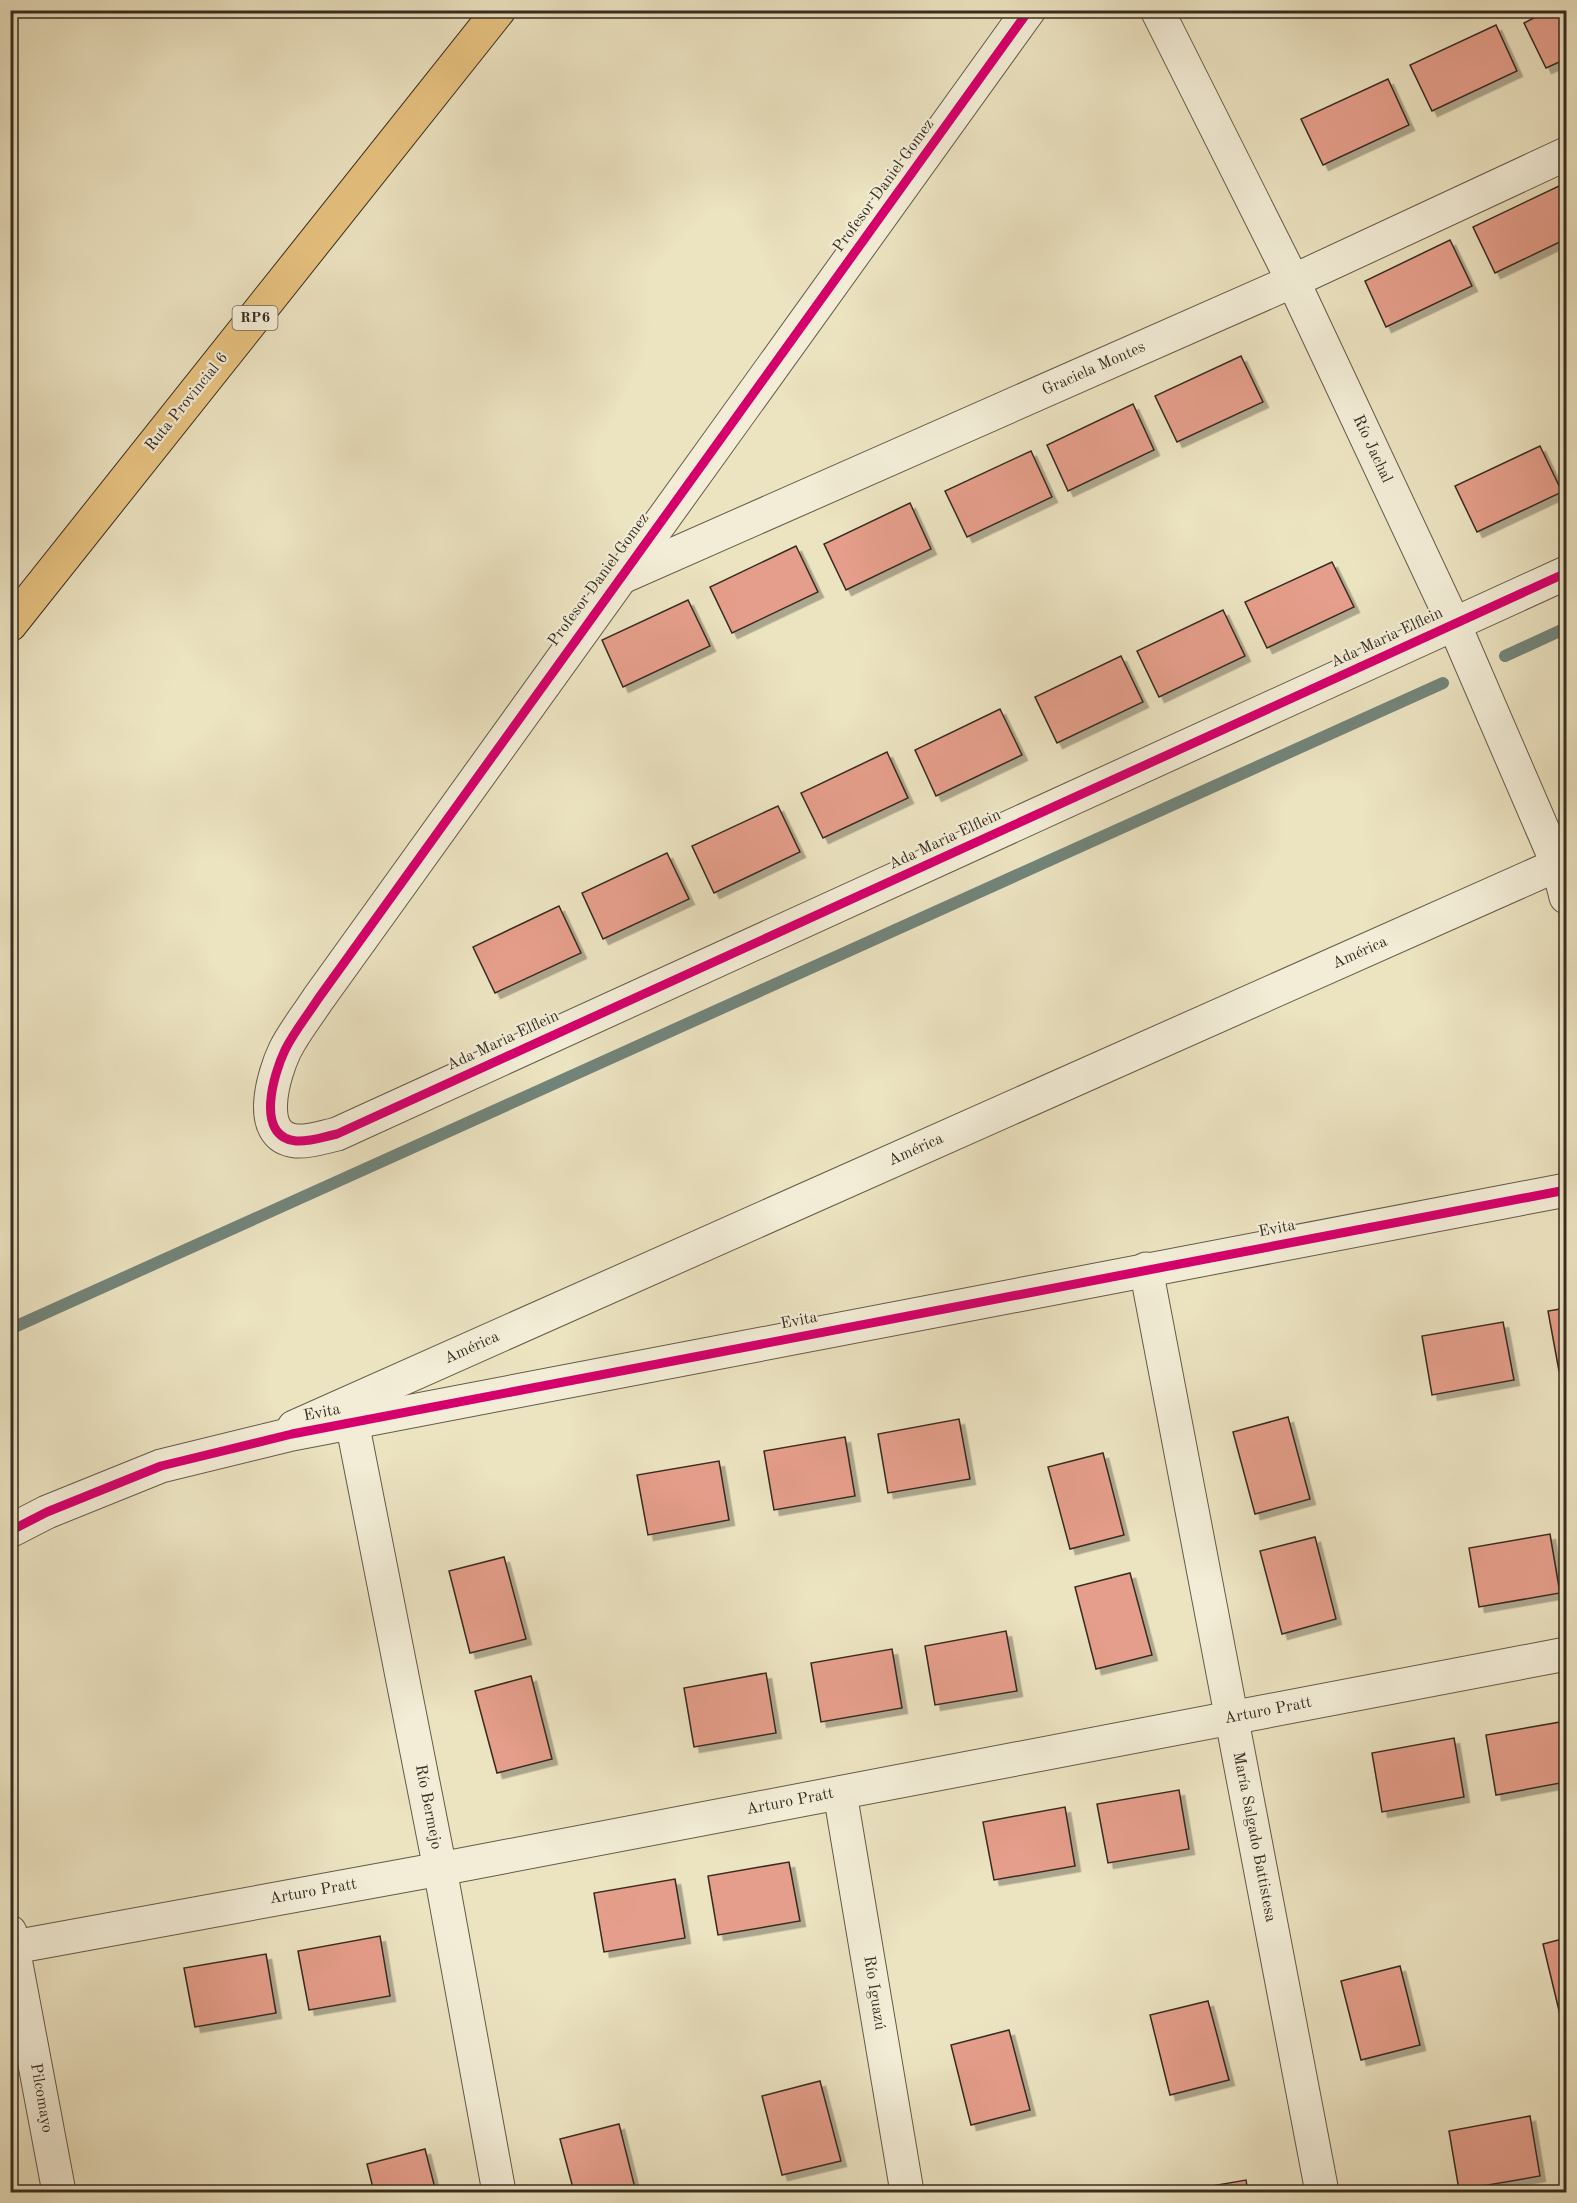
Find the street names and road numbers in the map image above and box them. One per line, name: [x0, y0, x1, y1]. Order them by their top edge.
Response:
street label: Profesor Daniel Gomez: [831, 117, 937, 255]
road number: RP6: [232, 306, 278, 330]
street label: Graciela Montes: [1040, 339, 1148, 399]
street label: Ruta Provincial 6: [143, 350, 231, 454]
street label: Río Jachal: [1349, 413, 1395, 485]
street label: Profesor Daniel Gomez: [546, 511, 652, 649]
street label: Ada Maria Elflein: [1328, 605, 1446, 671]
street label: Ada Maria Elflein: [886, 807, 1004, 873]
street label: América: [1330, 934, 1390, 972]
street label: Ada Maria Elflein: [444, 1008, 562, 1074]
street label: América: [886, 1131, 946, 1169]
street label: Evita: [1257, 1218, 1297, 1240]
street label: Evita: [779, 1310, 819, 1332]
street label: América: [442, 1329, 502, 1367]
street label: Evita: [302, 1402, 342, 1424]
street label: Arturo Pratt: [1223, 1695, 1313, 1727]
street label: María Salgado Battistesa: [1230, 1750, 1278, 1924]
street label: Río Bermejo: [412, 1763, 444, 1851]
street label: Arturo Pratt: [745, 1786, 835, 1818]
street label: Arturo Pratt: [268, 1876, 358, 1908]
street label: Río Iguazú: [860, 1955, 888, 2032]
street label: Pilcomayo: [27, 2062, 55, 2134]

